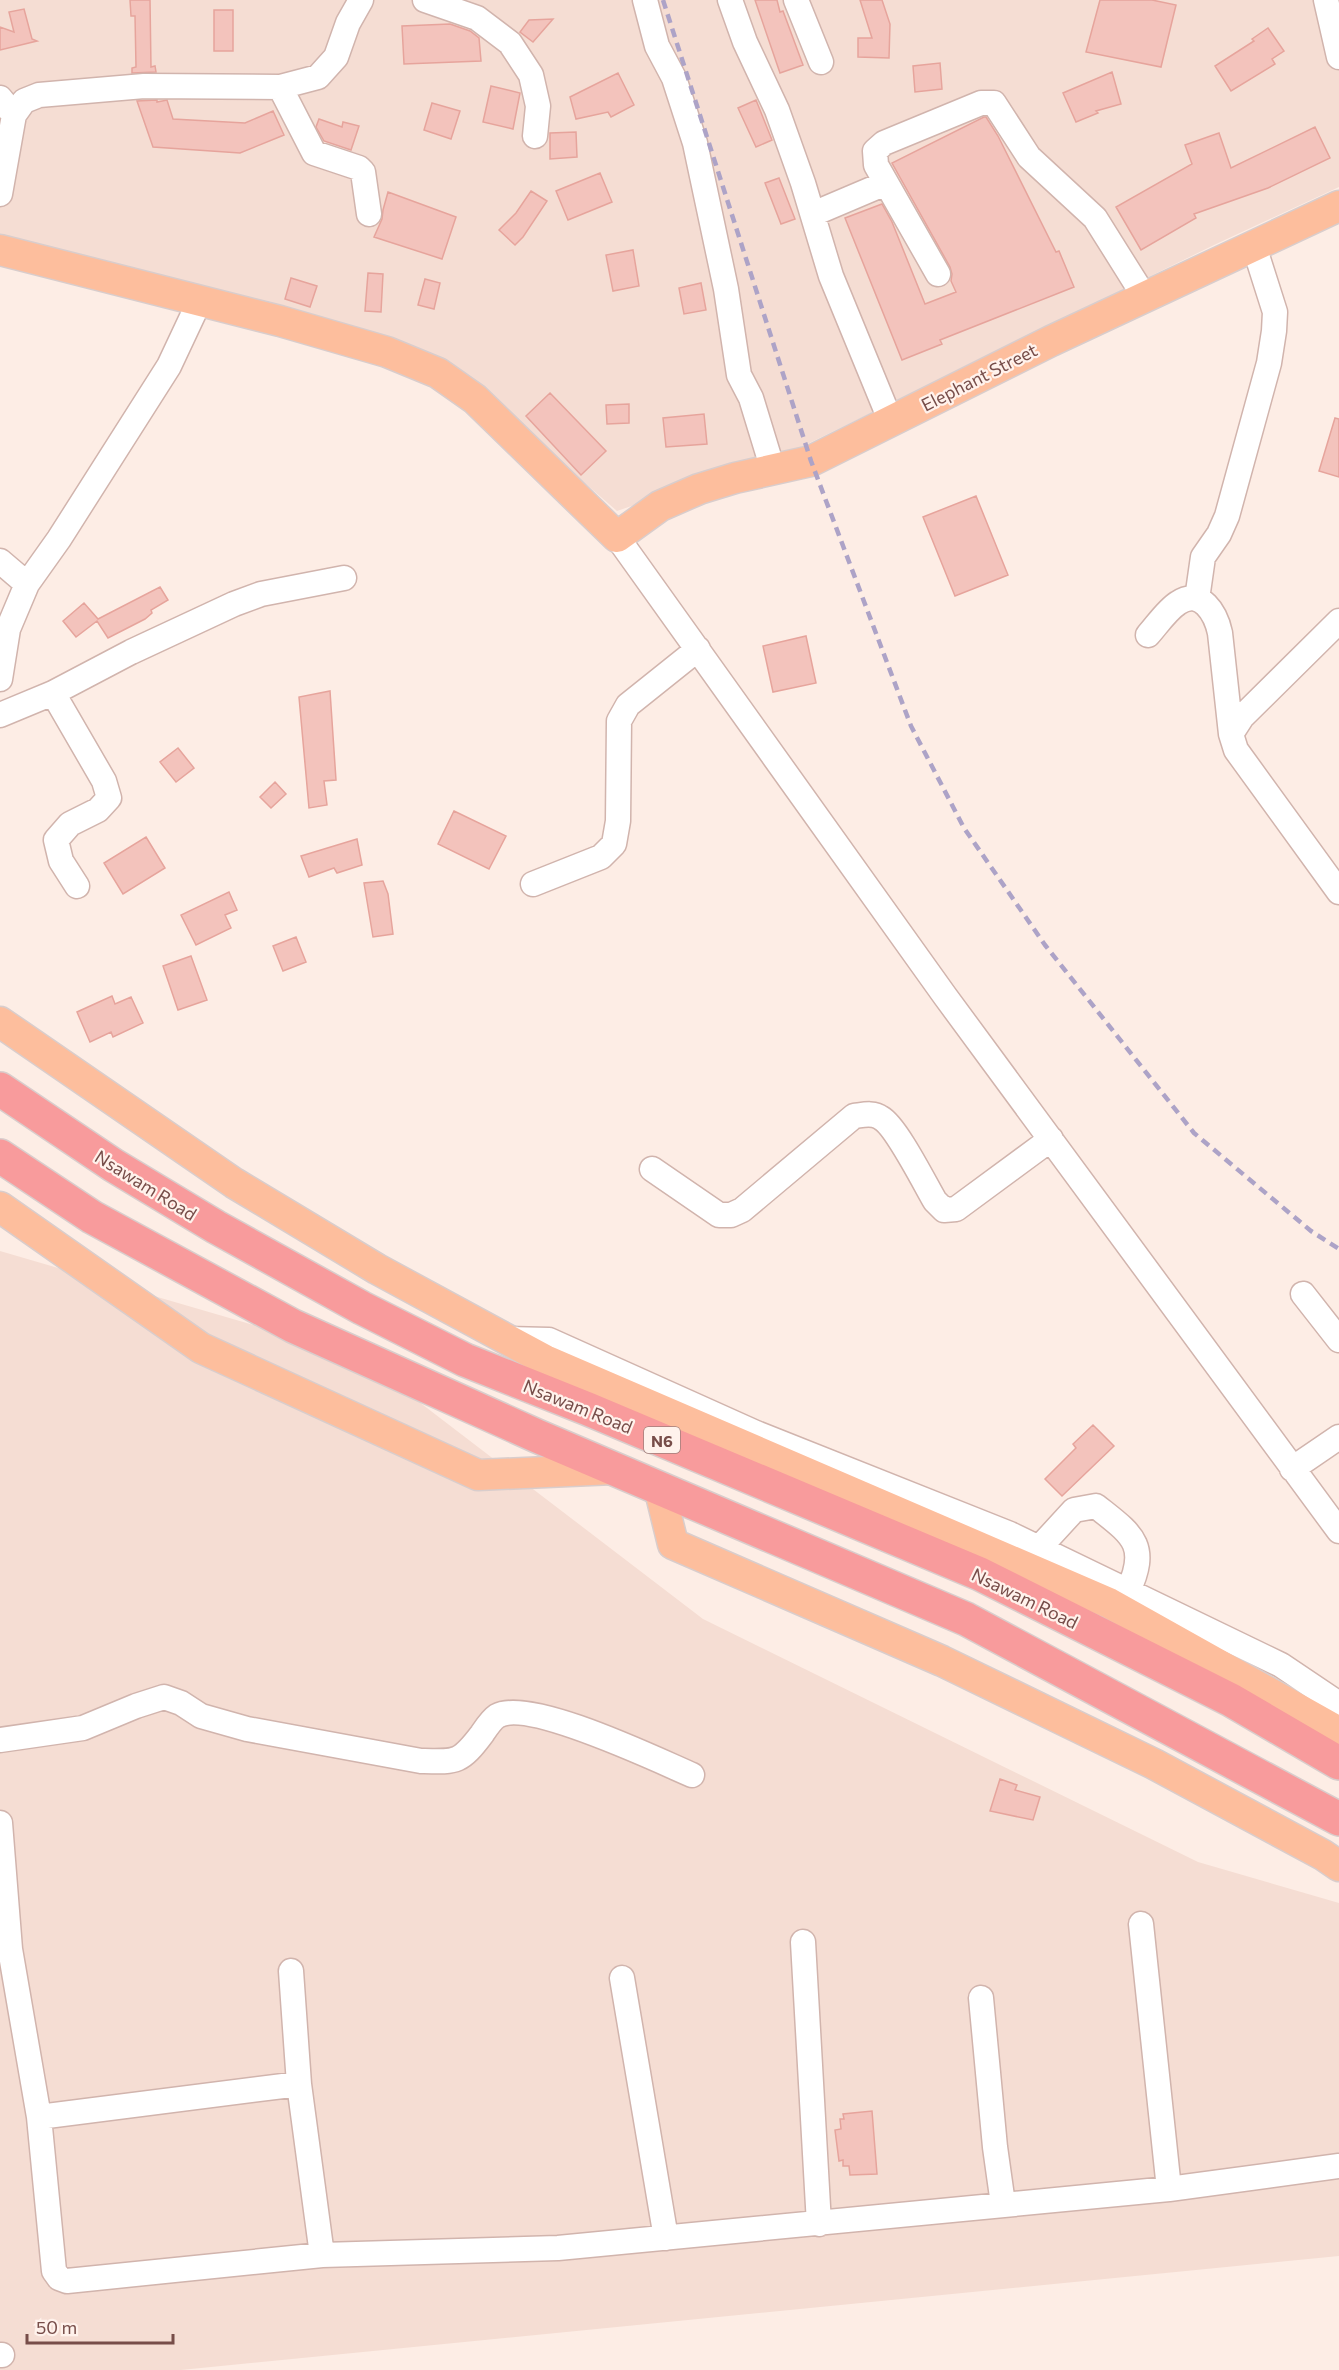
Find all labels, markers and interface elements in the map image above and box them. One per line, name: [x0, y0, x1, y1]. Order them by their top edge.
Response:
street label: Elephant Street: [917, 338, 1041, 416]
street label: Nsawam Road: [91, 1145, 201, 1225]
street label: Nsawam Road: [520, 1374, 636, 1438]
road number: N6: [644, 1427, 680, 1453]
street label: Nsawam Road: [968, 1563, 1082, 1633]
scale bar: [27, 2307, 172, 2345]
text: 50 m: [36, 2316, 77, 2338]

